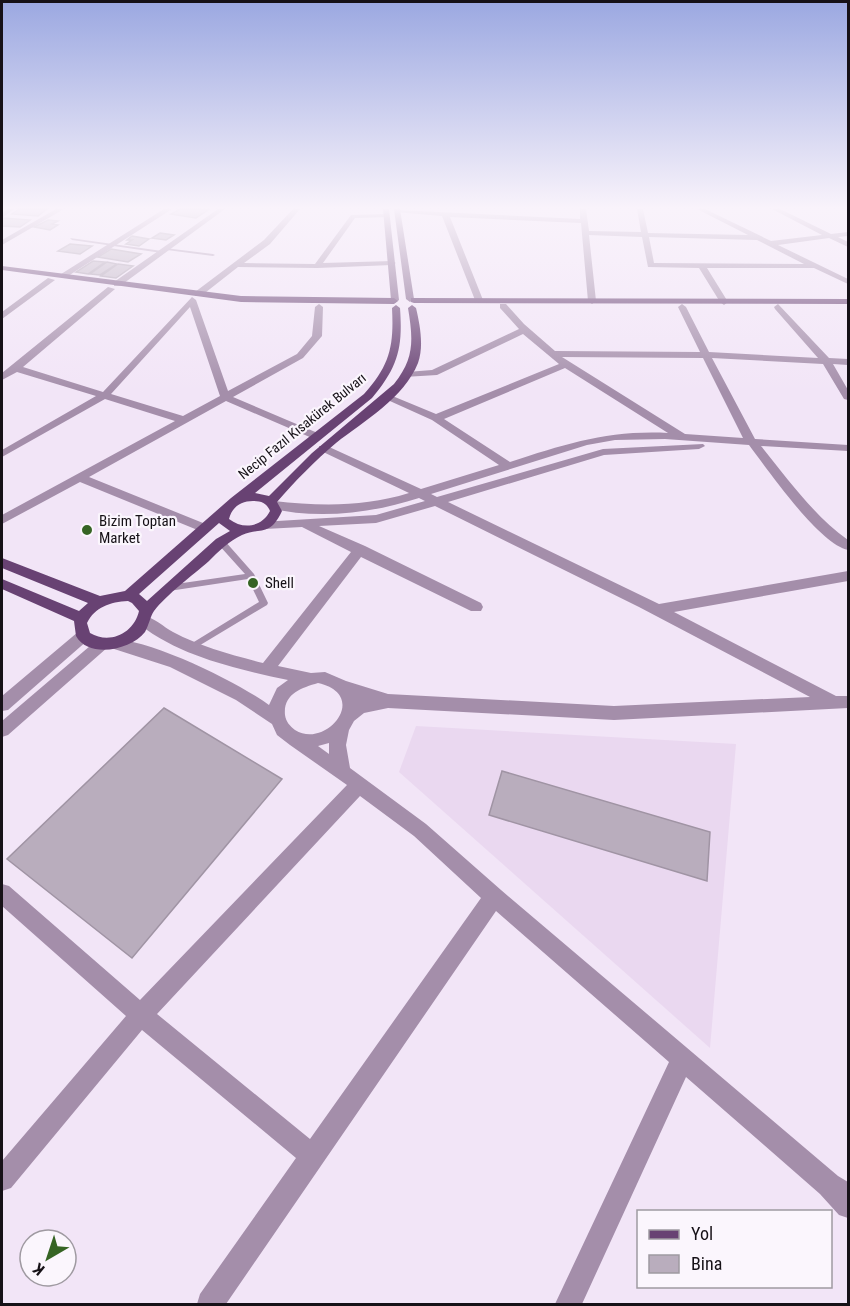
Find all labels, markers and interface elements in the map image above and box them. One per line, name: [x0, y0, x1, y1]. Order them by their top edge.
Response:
street label: Necip Fazıl Kısakürek Bulvarı: [235, 370, 369, 482]
place label: Bizim Toptan Market: [99, 512, 176, 547]
marker: Bizim Toptan Market: [80, 523, 94, 537]
place label: Shell: [265, 574, 294, 592]
marker: Shell: [246, 576, 260, 590]
legend: [637, 1210, 832, 1288]
text: Yol: [691, 1223, 713, 1244]
north arrow: [18, 1228, 78, 1288]
text: Bina: [691, 1253, 722, 1274]
text: K: [29, 1259, 48, 1279]

